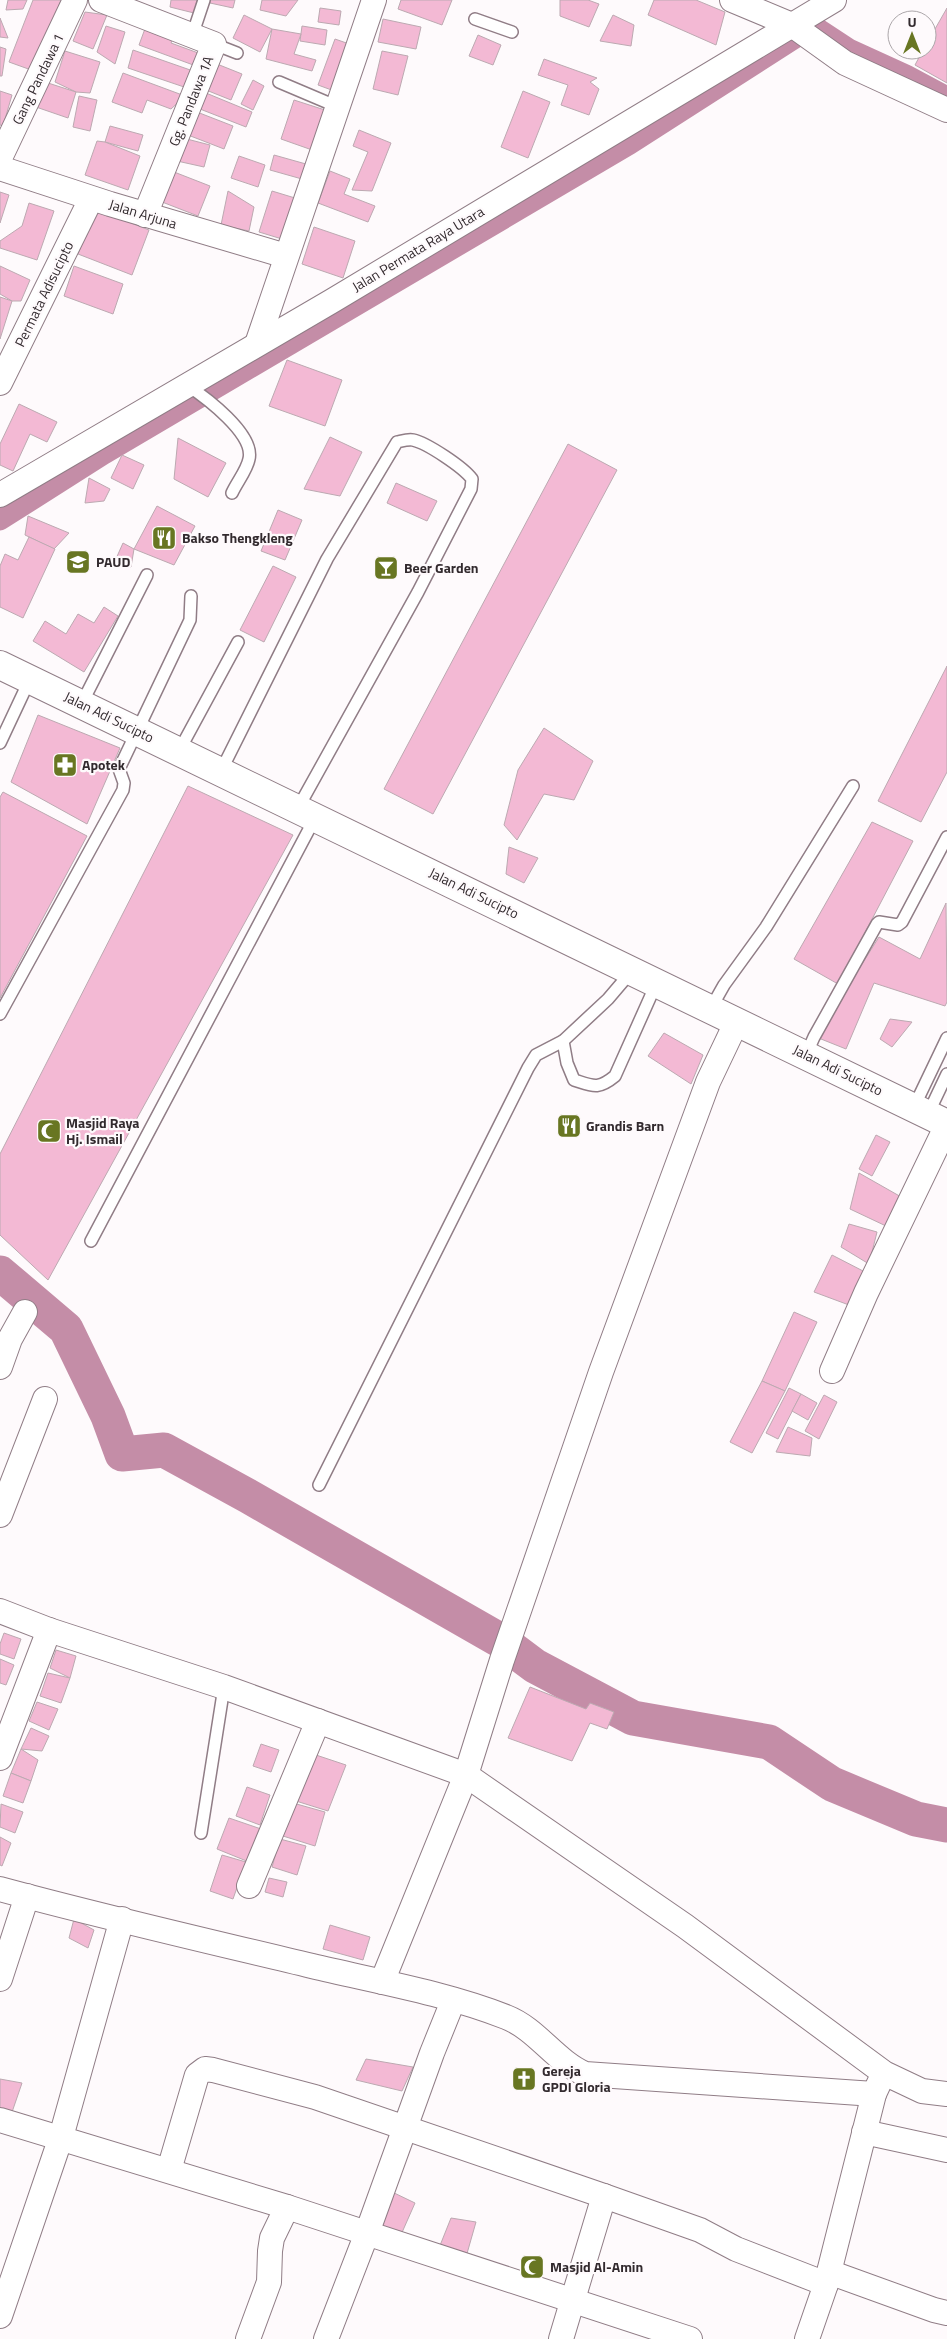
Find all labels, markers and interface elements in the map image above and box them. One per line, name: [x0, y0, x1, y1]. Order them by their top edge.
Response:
north arrow: [887, 10, 937, 60]
text: U: [907, 11, 917, 32]
street label: Gang Pandawa 1: [6, 30, 69, 128]
street label: Gg. Pandawa 1A: [163, 52, 218, 149]
street label: Jalan Arjuna: [107, 193, 180, 234]
street label: Jalan Permata Raya Utara: [348, 201, 488, 296]
street label: Permata Adisucipto: [9, 237, 78, 350]
restaurant icon: Bakso Thengkleng: [151, 525, 177, 551]
place label: Bakso Thengkleng: [182, 527, 293, 548]
school or university icon: PAUD: [65, 549, 91, 575]
place label: PAUD: [96, 551, 130, 572]
bar icon: Beer Garden: [373, 555, 399, 581]
place label: Beer Garden: [404, 557, 479, 578]
street label: Jalan Adi Sucipto: [61, 686, 158, 747]
pharmacy icon: Apotek: [52, 752, 78, 778]
place label: Apotek: [82, 754, 126, 775]
street label: Jalan Adi Sucipto: [426, 862, 523, 923]
street label: Jalan Adi Sucipto: [790, 1039, 887, 1100]
place label: Masjid Raya Hj. Ismail: [66, 1112, 140, 1149]
restaurant icon: Grandis Barn: [556, 1113, 582, 1139]
place label: Grandis Barn: [586, 1115, 664, 1136]
mosque icon: Masjid Raya Hj. Ismail: [36, 1118, 62, 1144]
place label: Gereja GPDI Gloria: [542, 2060, 611, 2097]
church icon: Gereja GPDI Gloria: [511, 2066, 537, 2092]
mosque icon: Masjid Al-Amin: [519, 2254, 545, 2280]
place label: Masjid Al-Amin: [550, 2256, 643, 2277]

